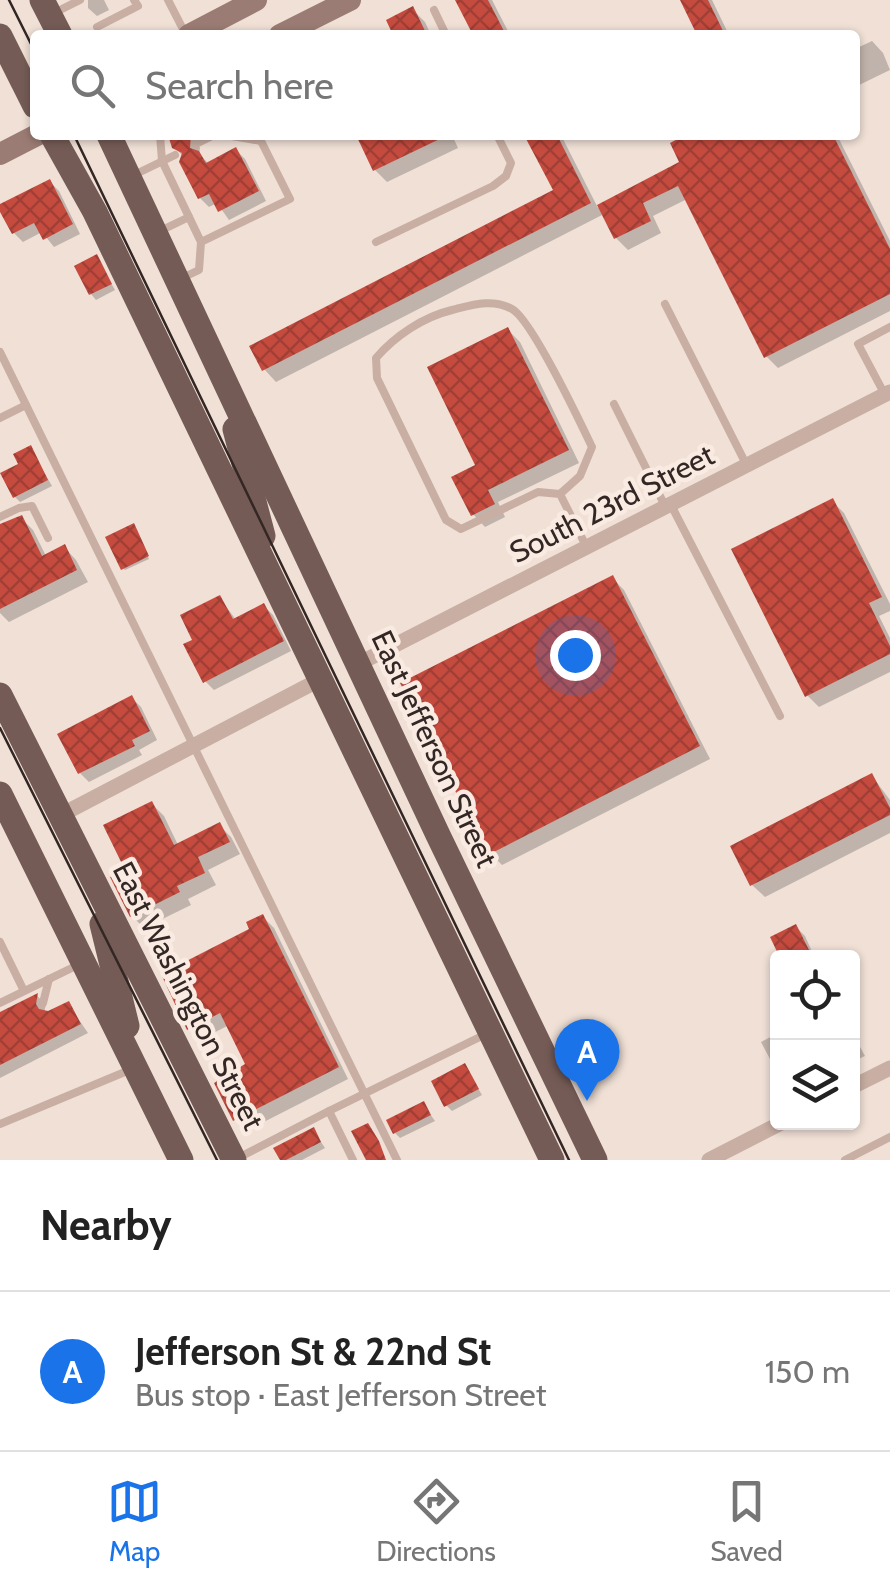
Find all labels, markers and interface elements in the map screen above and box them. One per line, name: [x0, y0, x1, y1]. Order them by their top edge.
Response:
search box: [30, 30, 860, 140]
icon: search: [65, 58, 120, 113]
text: Search here: [145, 62, 334, 109]
street label: South 23rd Street: [503, 436, 720, 571]
street label: East Jefferson Street: [363, 625, 505, 873]
your location: [550, 630, 601, 681]
street label: East Washington Street: [105, 856, 272, 1136]
map controls: [770, 950, 860, 1130]
button: locate: [770, 950, 860, 1040]
pin: A: [554, 1018, 620, 1101]
button: layers: [770, 1040, 860, 1130]
text: Nearby: [40, 1199, 172, 1251]
text: Jefferson St & 22nd St: [135, 1328, 491, 1375]
text: A: [62, 1352, 83, 1391]
text: 150 m: [765, 1352, 850, 1391]
text: Bus stop · East Jefferson Street: [135, 1375, 546, 1414]
tab: Map: [107, 1474, 162, 1568]
tab: Directions: [376, 1474, 496, 1568]
tab: Saved: [710, 1474, 783, 1568]

